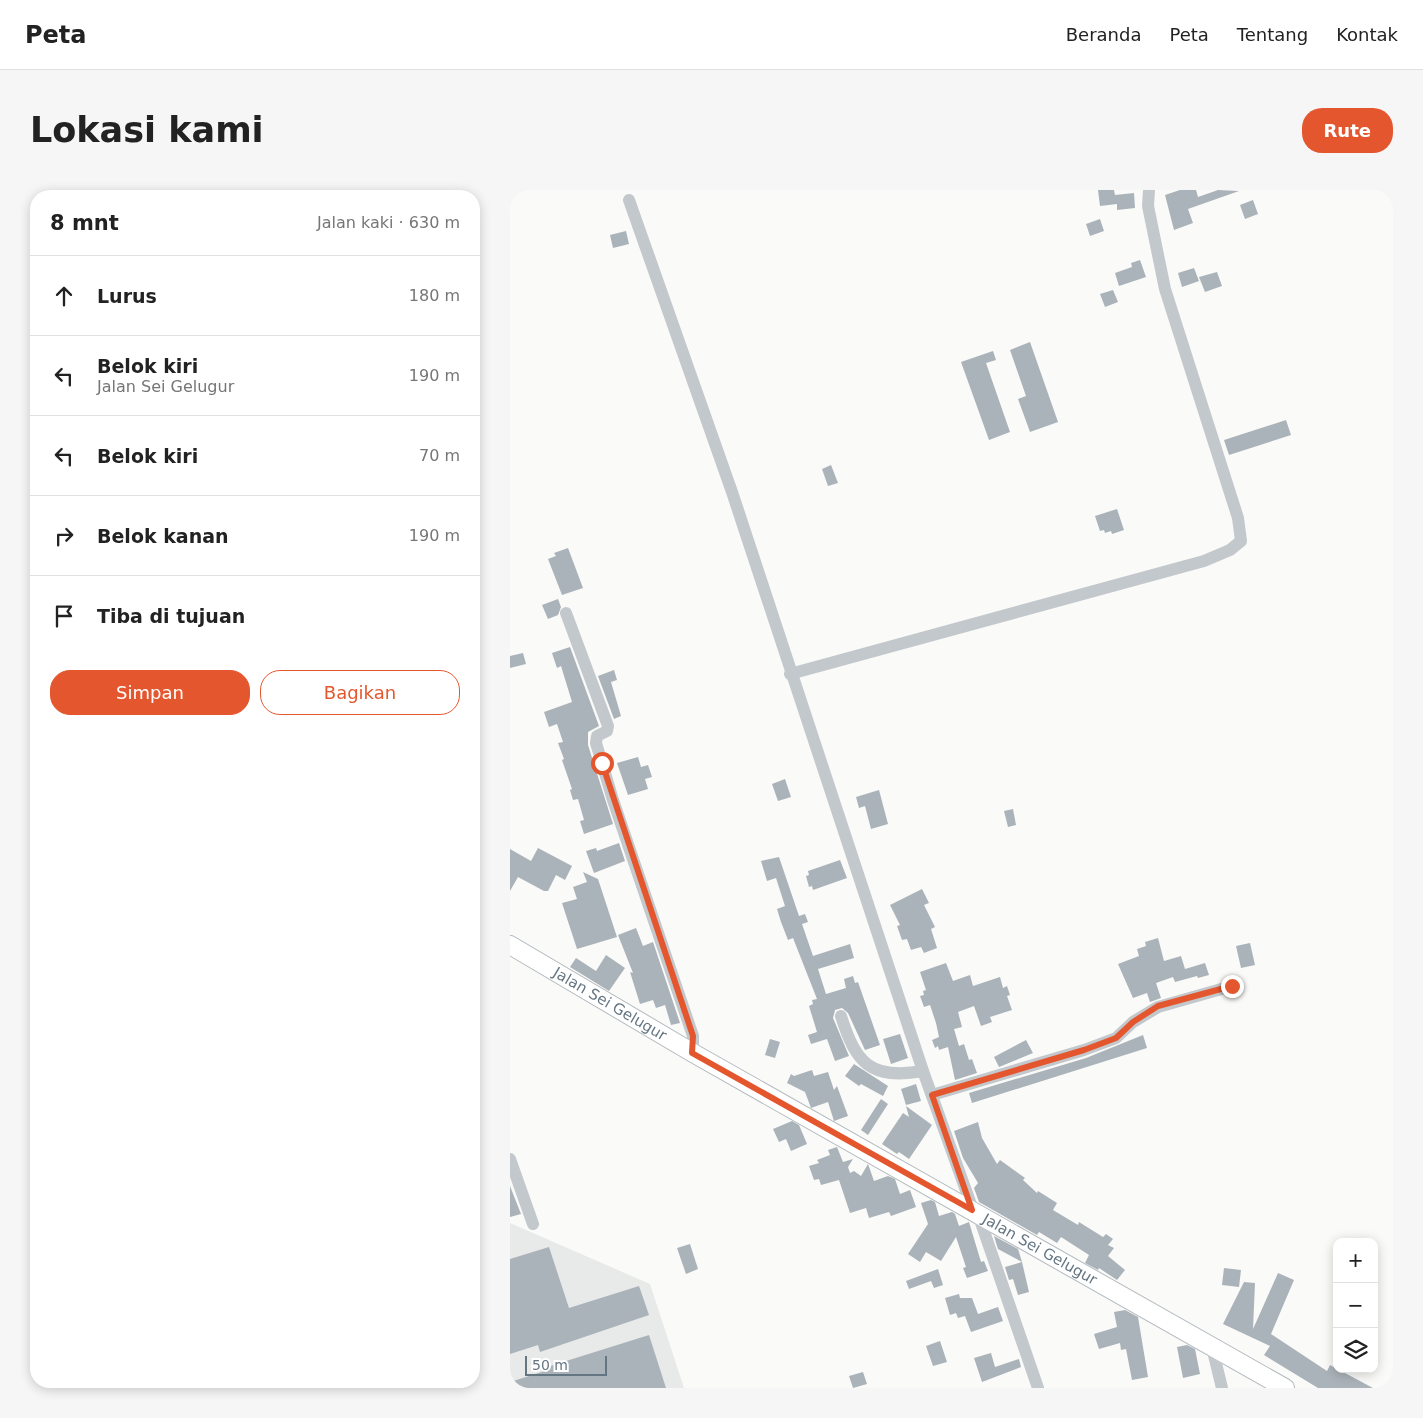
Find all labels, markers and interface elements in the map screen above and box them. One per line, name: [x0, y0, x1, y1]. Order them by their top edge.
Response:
text: Peta: [25, 21, 87, 49]
text: Beranda: [1066, 24, 1141, 45]
text: Peta: [1169, 24, 1209, 45]
text: Tentang: [1237, 24, 1308, 45]
text: Kontak: [1336, 24, 1398, 45]
button: Rute: [1302, 108, 1393, 153]
text: Lokasi kami: [30, 110, 264, 150]
text: 8 mnt: [50, 211, 119, 235]
text: Jalan kaki · 630 m: [317, 213, 460, 232]
icon: ahead: [50, 282, 78, 310]
text: Lurus: [97, 285, 157, 307]
text: 180 m: [409, 286, 460, 305]
text: Belok kiri: [97, 355, 198, 377]
icon: left: [50, 362, 78, 390]
text: 190 m: [409, 366, 460, 385]
text: Jalan Sei Gelugur: [97, 377, 234, 396]
icon: left: [50, 442, 78, 470]
text: Belok kiri: [97, 445, 198, 467]
text: 70 m: [419, 446, 460, 465]
icon: right: [50, 522, 78, 550]
text: Belok kanan: [97, 525, 229, 547]
text: 190 m: [409, 526, 460, 545]
icon: arrive: [50, 602, 78, 630]
text: Tiba di tujuan: [97, 605, 245, 627]
button: Simpan: [50, 670, 250, 715]
button: Bagikan: [260, 670, 460, 715]
route start: [591, 752, 614, 775]
street label: Jalan Sei Gelugur: [549, 963, 671, 1045]
route end: [1221, 975, 1244, 998]
street label: Jalan Sei Gelugur: [978, 1209, 1101, 1289]
map controls: [1333, 1238, 1378, 1373]
button: +: [1333, 1238, 1378, 1283]
button: −: [1333, 1283, 1378, 1328]
button: layers: [1333, 1328, 1378, 1373]
scale bar: [525, 1353, 608, 1376]
text: 50 m: [532, 1357, 568, 1373]

